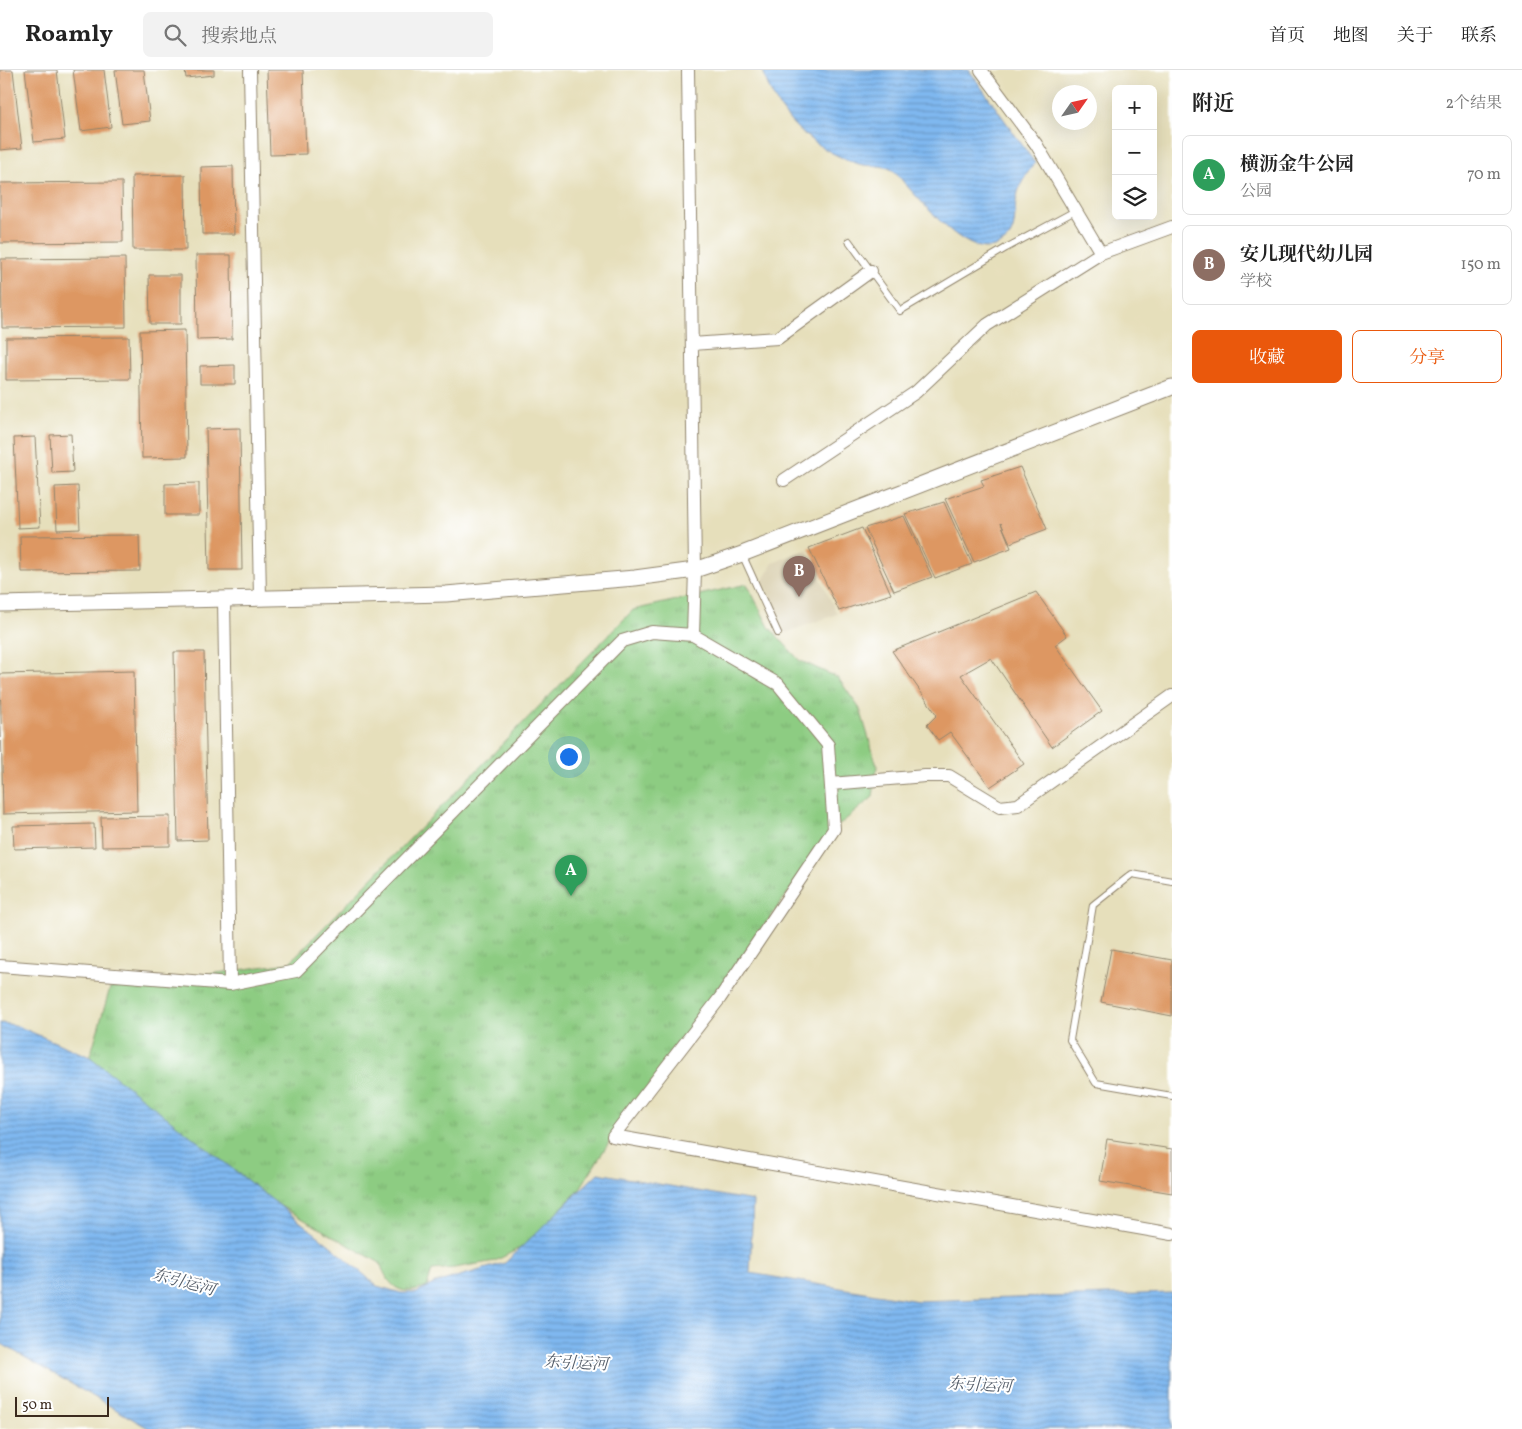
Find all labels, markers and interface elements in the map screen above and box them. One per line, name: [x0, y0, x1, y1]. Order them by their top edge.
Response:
search box: [143, 12, 493, 57]
text: Roamly: [25, 18, 113, 52]
icon: search: [161, 21, 189, 49]
text: 搜索地点: [201, 24, 277, 50]
text: 首页: [1269, 24, 1305, 49]
text: 地图: [1333, 24, 1369, 49]
text: 关于: [1397, 24, 1433, 49]
text: 联系: [1461, 24, 1497, 49]
north arrow: [1052, 85, 1097, 130]
map controls: [1112, 85, 1157, 220]
button: +: [1112, 85, 1157, 130]
text: 附近: [1192, 90, 1234, 119]
text: 2个结果: [1445, 93, 1502, 115]
button: −: [1112, 130, 1157, 175]
text: 横沥金牛公园: [1240, 152, 1354, 178]
text: A: [1203, 164, 1215, 186]
text: 70 m: [1467, 164, 1501, 186]
button: layers: [1112, 175, 1157, 220]
text: 公园: [1240, 181, 1272, 203]
text: 安儿现代幼儿园: [1240, 242, 1373, 268]
text: B: [1204, 254, 1214, 276]
text: 150 m: [1460, 254, 1501, 276]
text: 学校: [1240, 271, 1272, 293]
button: 收藏: [1192, 330, 1342, 383]
button: 分享: [1352, 330, 1502, 383]
pin: B: [783, 556, 815, 597]
your location: [556, 744, 582, 770]
pin: A: [555, 855, 587, 896]
water label: 东引运河: [150, 1264, 220, 1303]
water label: 东引运河: [543, 1351, 611, 1377]
water label: 东引运河: [947, 1373, 1015, 1399]
scale bar: [15, 1394, 109, 1417]
text: 50 m: [22, 1396, 52, 1415]

